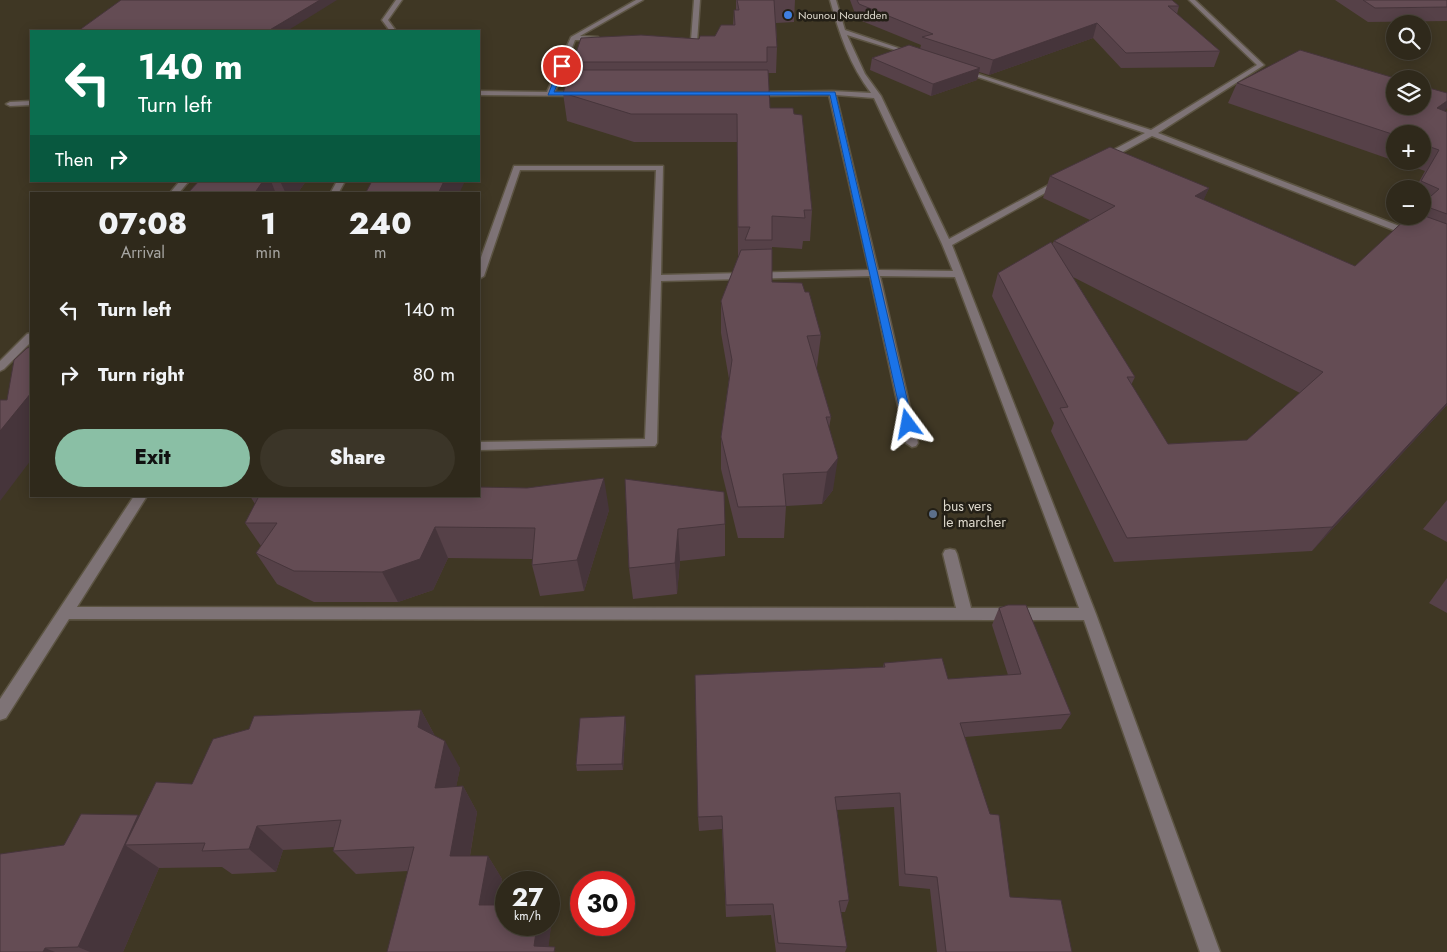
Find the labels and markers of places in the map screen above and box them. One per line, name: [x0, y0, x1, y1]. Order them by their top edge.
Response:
place label: Nounou Nourdden: [798, 7, 887, 23]
marker: Nounou Nourdden: [782, 9, 794, 21]
pin: [541, 45, 583, 87]
place label: bus vers le marcher: [943, 496, 1006, 532]
marker: bus vers le marcher: [927, 508, 939, 520]

